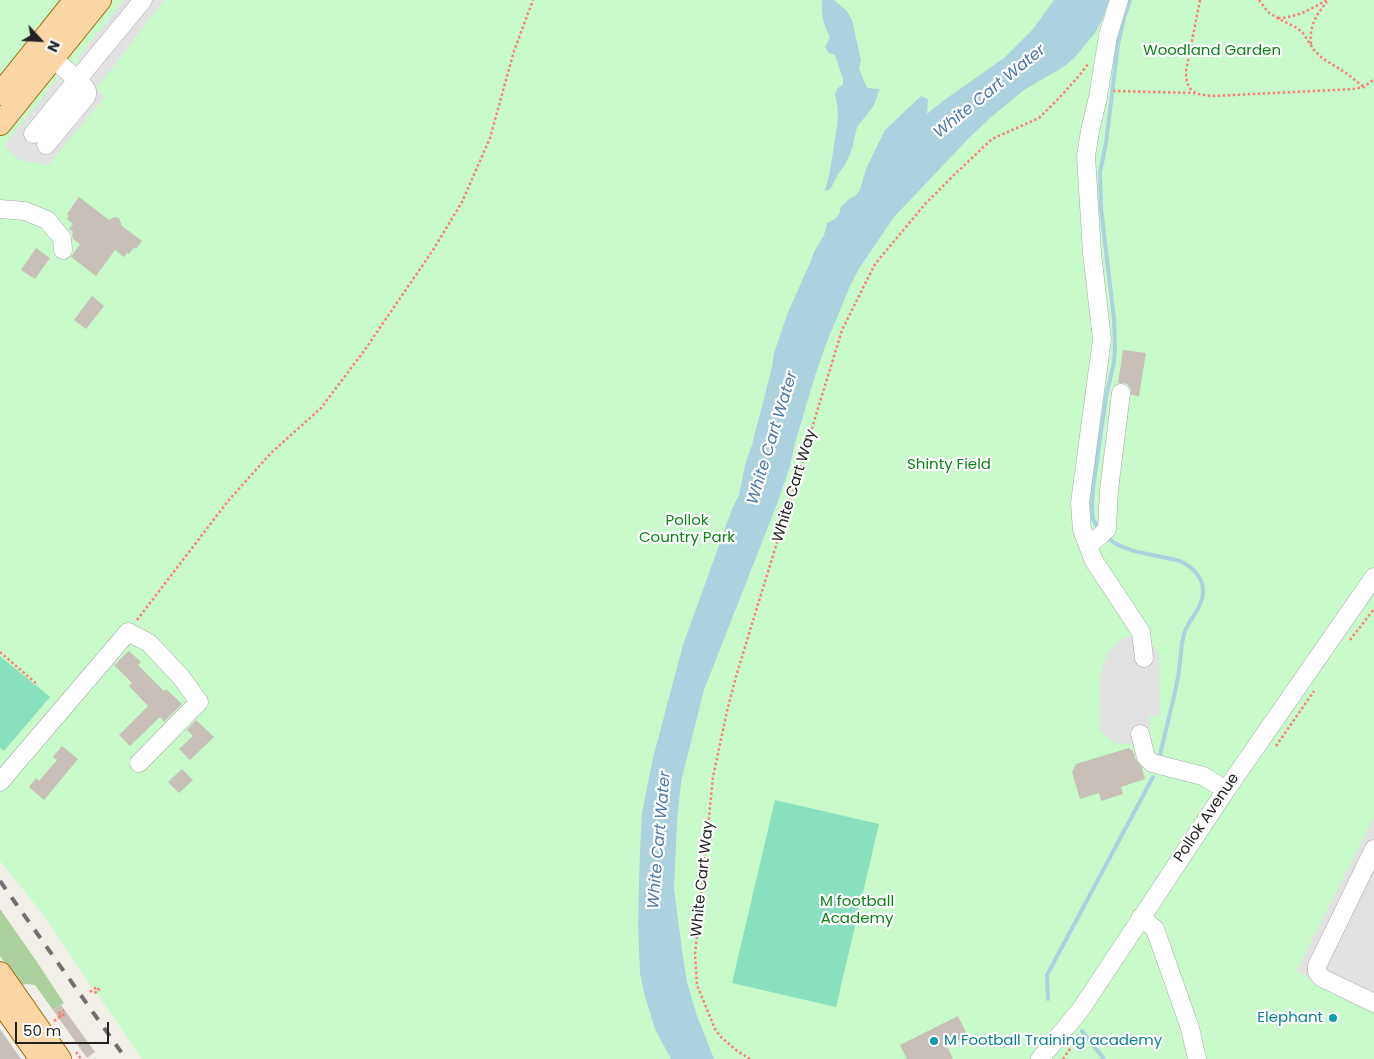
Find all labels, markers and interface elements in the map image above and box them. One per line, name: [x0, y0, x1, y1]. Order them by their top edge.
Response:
north arrow: [15, 15, 65, 65]
text: N: [42, 37, 65, 55]
water label: White Cart Water: [930, 41, 1050, 143]
park label: Woodland Garden: [1143, 42, 1281, 60]
water label: White Cart Water: [744, 369, 802, 507]
street label: White Cart Way: [769, 428, 821, 544]
park label: Shinty Field: [907, 456, 991, 474]
park label: Pollok Country Park: [639, 512, 735, 547]
water label: White Cart Water: [644, 770, 676, 910]
street label: Pollok Avenue: [1171, 770, 1243, 866]
street label: White Cart Way: [688, 820, 718, 938]
park label: M football Academy: [820, 893, 894, 928]
place label: Elephant: [1257, 1009, 1323, 1027]
scale bar: [18, 1012, 111, 1044]
marker: Elephant: [1327, 1012, 1339, 1024]
text: 50 m: [23, 1020, 61, 1041]
place label: M Football Training academy: [944, 1032, 1162, 1050]
marker: M Football Training academy: [928, 1035, 940, 1047]

